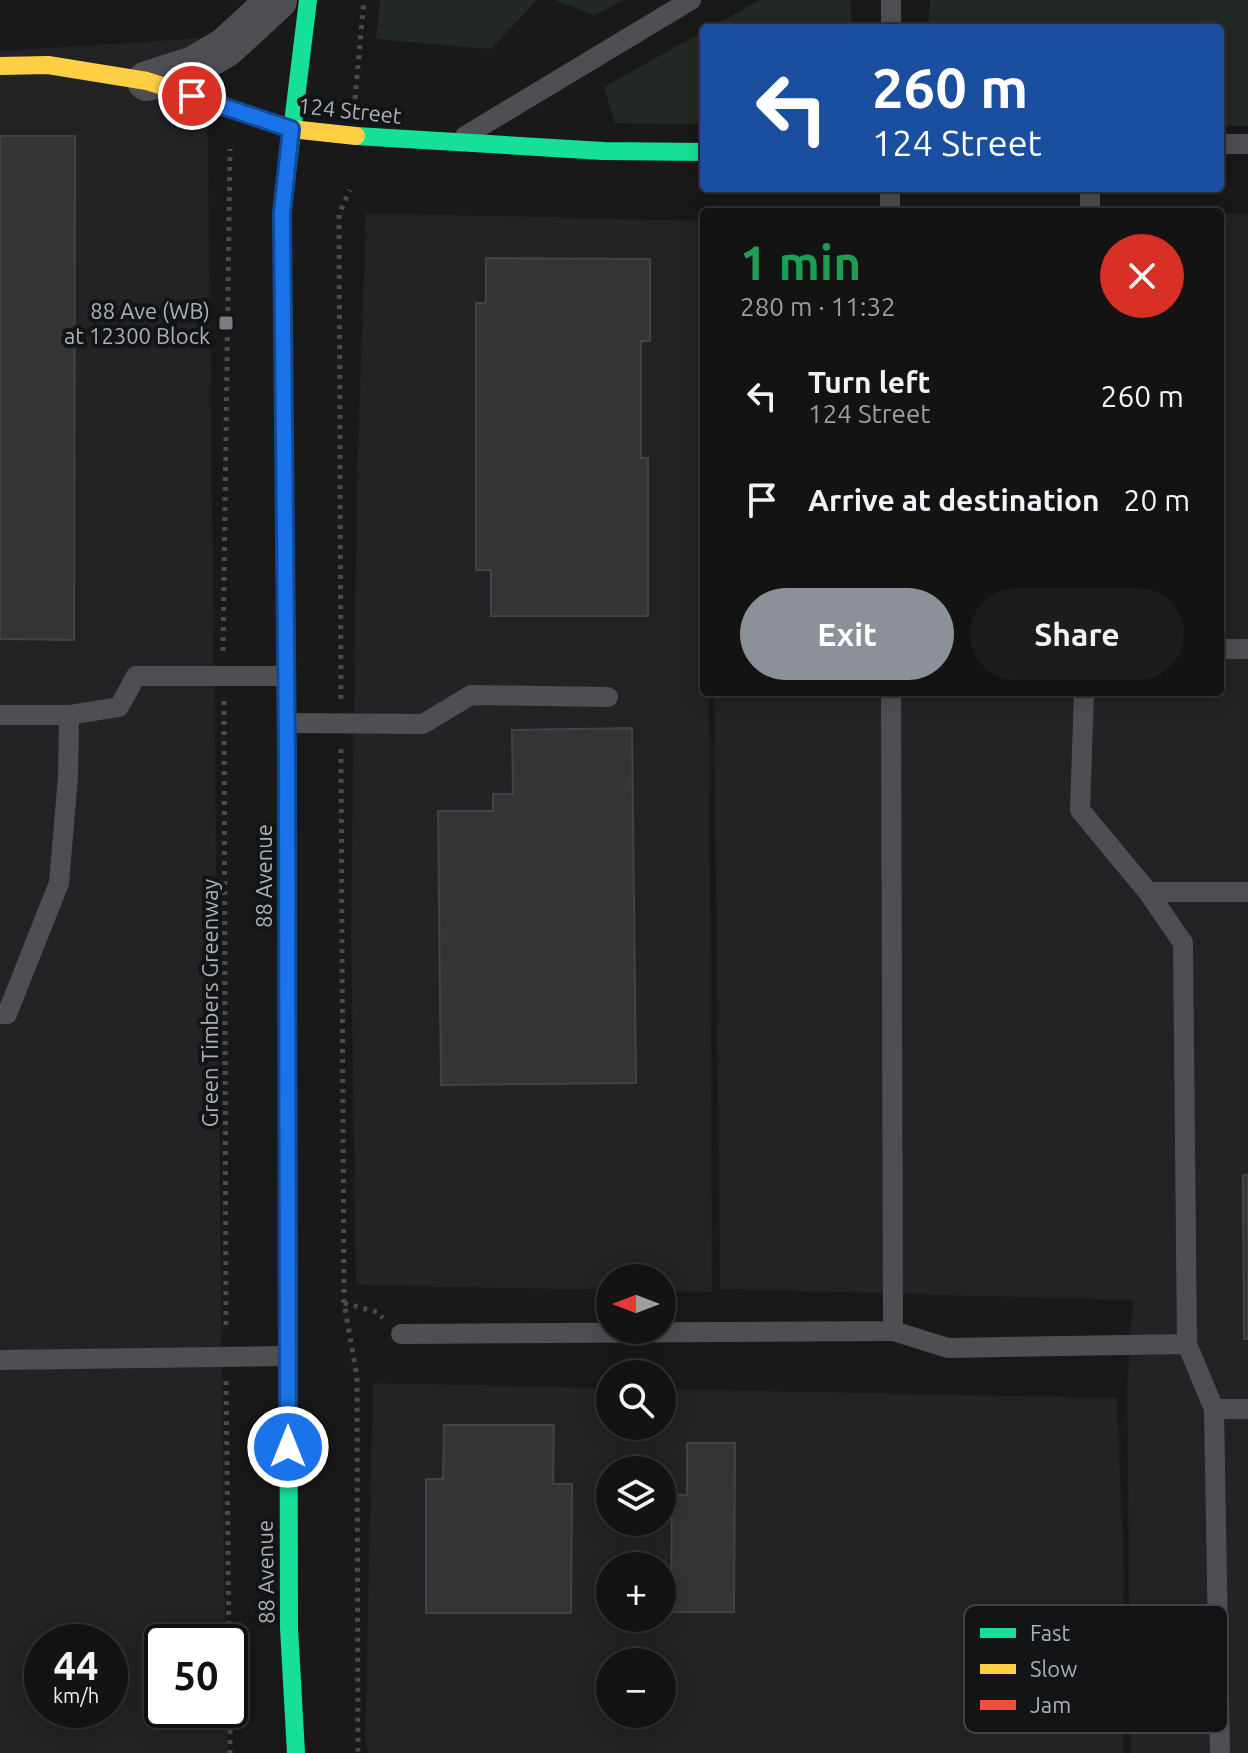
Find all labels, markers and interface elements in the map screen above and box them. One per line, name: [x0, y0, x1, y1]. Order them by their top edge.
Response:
icon: left: [740, 56, 844, 160]
text: 260 m: [872, 56, 1028, 119]
pin: [158, 62, 226, 130]
icon: arrive: [170, 74, 214, 118]
street label: 124 Street: [297, 92, 403, 128]
text: 124 Street: [872, 122, 1042, 163]
button: close: [1100, 234, 1184, 318]
text: 1 min: [740, 235, 861, 289]
text: 280 m · 11:32: [740, 292, 896, 321]
place label: 88 Ave (WB) at 12300 Block: [64, 298, 210, 348]
marker: 88 Ave (WB) at 12300 Block: [217, 314, 235, 332]
text: Turn left: [808, 365, 930, 399]
icon: left: [740, 374, 784, 418]
text: 260 m: [1100, 379, 1184, 413]
text: 124 Street: [808, 399, 931, 428]
icon: arrive: [740, 478, 784, 522]
text: Arrive at destination: [808, 483, 1100, 517]
text: 20 m: [1124, 483, 1190, 517]
button: Exit: [740, 588, 954, 680]
button: Share: [970, 588, 1184, 680]
street label: 88 Avenue: [251, 824, 276, 928]
street label: Green Timbers Greenway: [197, 878, 222, 1127]
north arrow: [596, 1264, 676, 1344]
map controls: [596, 1264, 676, 1728]
button: search: [596, 1360, 676, 1440]
position arrow: [246, 1405, 330, 1489]
button: layers: [596, 1456, 676, 1536]
street label: 88 Avenue: [252, 1520, 278, 1624]
button: +: [596, 1552, 676, 1632]
legend: [964, 1605, 1228, 1733]
text: Fast: [1030, 1620, 1071, 1645]
speed limit sign: 50: [144, 1624, 248, 1728]
text: 44: [53, 1643, 99, 1688]
button: −: [596, 1648, 676, 1728]
text: Slow: [1030, 1656, 1077, 1681]
text: km/h: [53, 1684, 99, 1707]
text: Jam: [1030, 1692, 1071, 1717]

